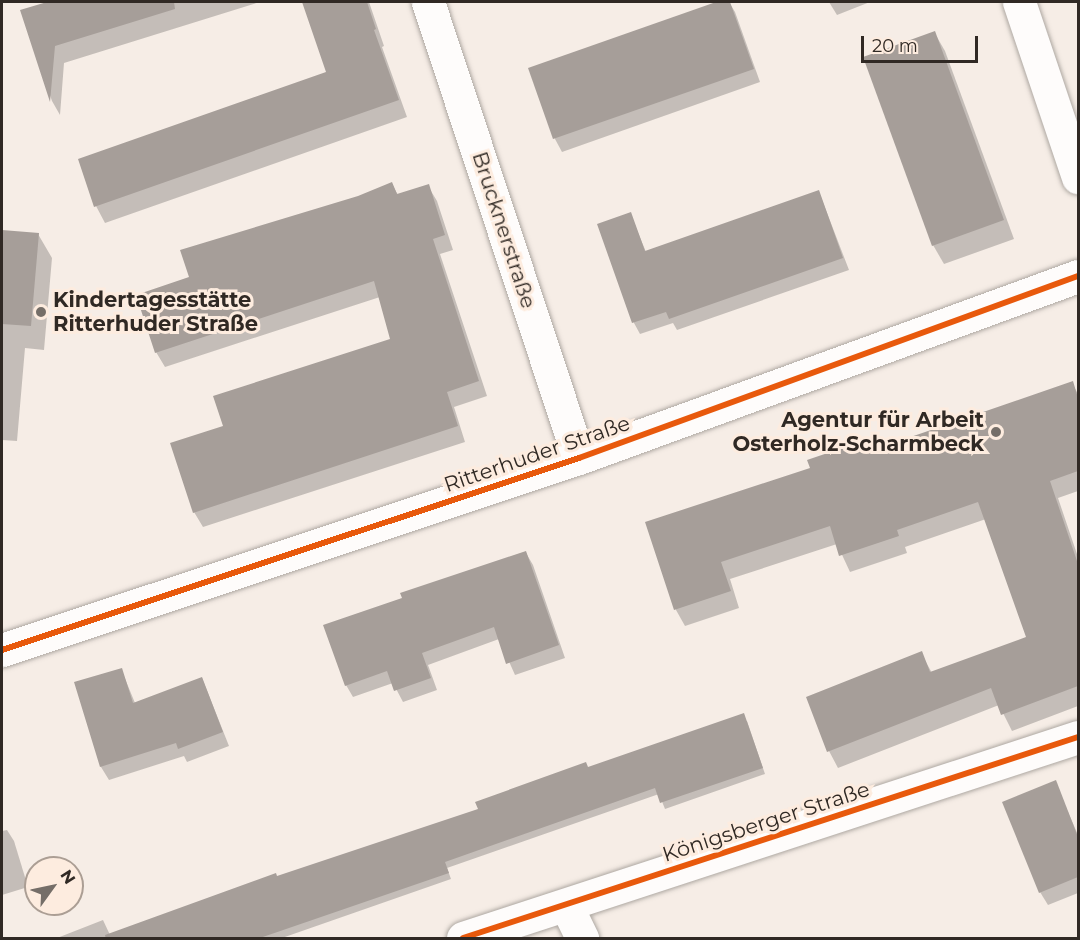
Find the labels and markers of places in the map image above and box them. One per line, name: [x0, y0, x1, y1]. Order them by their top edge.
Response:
place label: Kindertagesstätte Ritterhuder Straße: [53, 287, 258, 337]
marker: Kindertagesstätte Ritterhuder Straße: [34, 305, 48, 319]
place label: Agentur für Arbeit Osterholz-Scharmbeck: [732, 407, 984, 457]
marker: Agentur für Arbeit Osterholz-Scharmbeck: [989, 425, 1003, 439]

